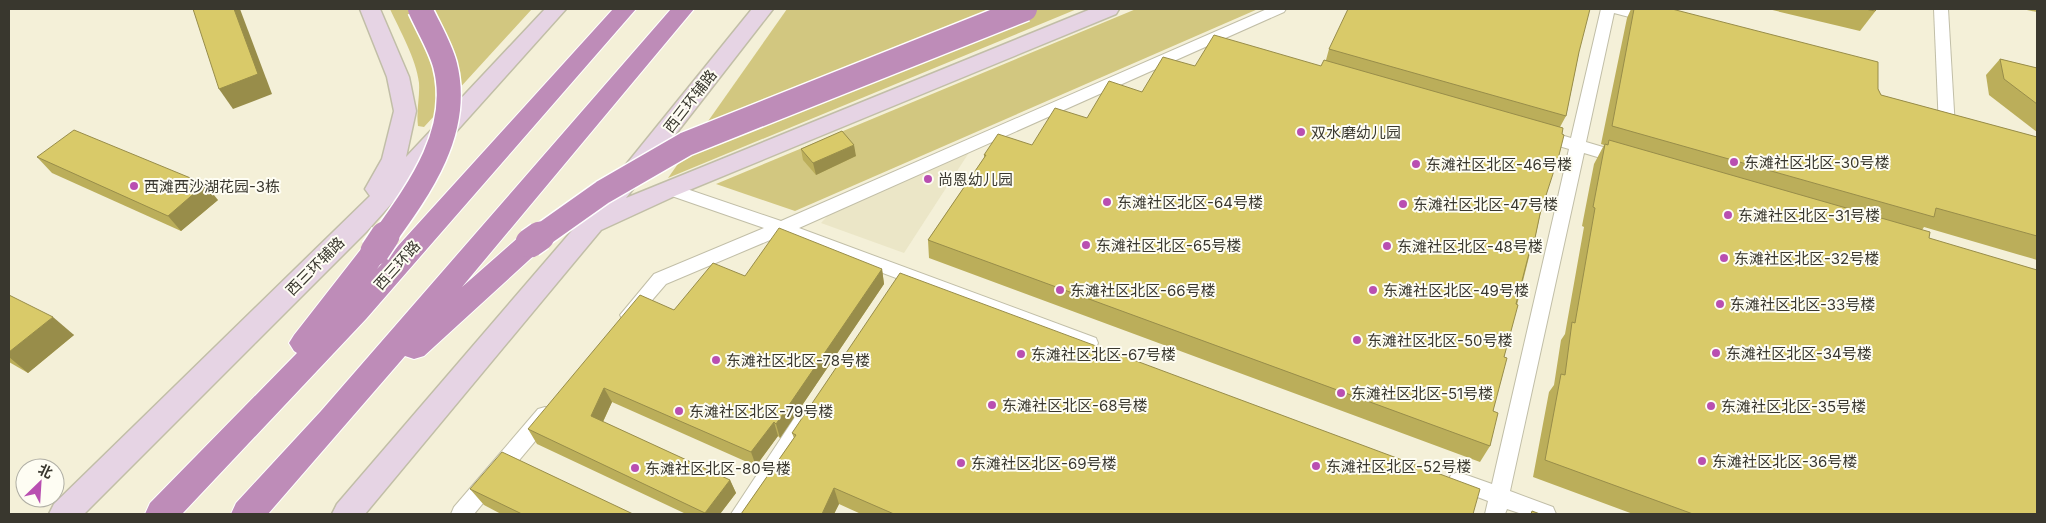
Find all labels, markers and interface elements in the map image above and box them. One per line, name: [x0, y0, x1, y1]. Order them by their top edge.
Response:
street label: 西三环辅路: [659, 66, 721, 136]
place label: 双水磨幼儿园: [1311, 123, 1401, 142]
marker: 双水磨幼儿园: [1295, 126, 1307, 138]
place label: 东滩社区北区-30号楼: [1744, 153, 1889, 172]
place label: 东滩社区北区-46号楼: [1426, 155, 1572, 174]
marker: 东滩社区北区-30号楼: [1728, 156, 1740, 168]
marker: 东滩社区北区-46号楼: [1410, 158, 1422, 170]
place label: 尚恩幼儿园: [938, 170, 1013, 189]
marker: 尚恩幼儿园: [922, 173, 934, 185]
place label: 西滩西沙湖花园-3栋: [144, 177, 280, 196]
marker: 西滩西沙湖花园-3栋: [128, 180, 140, 192]
place label: 东滩社区北区-64号楼: [1117, 193, 1263, 212]
place label: 东滩社区北区-47号楼: [1413, 195, 1558, 214]
marker: 东滩社区北区-64号楼: [1101, 196, 1113, 208]
marker: 东滩社区北区-47号楼: [1397, 198, 1409, 210]
place label: 东滩社区北区-31号楼: [1738, 206, 1880, 225]
marker: 东滩社区北区-31号楼: [1722, 209, 1734, 221]
street label: 西三环辅路: [282, 233, 348, 299]
street label: 西三环路: [370, 236, 424, 294]
place label: 东滩社区北区-65号楼: [1096, 236, 1241, 255]
place label: 东滩社区北区-48号楼: [1397, 237, 1543, 256]
marker: 东滩社区北区-65号楼: [1080, 239, 1092, 251]
marker: 东滩社区北区-48号楼: [1381, 240, 1393, 252]
place label: 东滩社区北区-32号楼: [1734, 249, 1879, 268]
marker: 东滩社区北区-32号楼: [1718, 252, 1730, 264]
place label: 东滩社区北区-66号楼: [1070, 281, 1216, 300]
place label: 东滩社区北区-49号楼: [1383, 281, 1529, 300]
marker: 东滩社区北区-66号楼: [1054, 284, 1066, 296]
marker: 东滩社区北区-49号楼: [1367, 284, 1379, 296]
place label: 东滩社区北区-33号楼: [1730, 295, 1875, 314]
marker: 东滩社区北区-33号楼: [1714, 298, 1726, 310]
place label: 东滩社区北区-50号楼: [1367, 331, 1512, 350]
marker: 东滩社区北区-50号楼: [1351, 334, 1363, 346]
place label: 东滩社区北区-34号楼: [1726, 344, 1872, 363]
place label: 东滩社区北区-67号楼: [1031, 345, 1176, 364]
marker: 东滩社区北区-34号楼: [1710, 347, 1722, 359]
marker: 东滩社区北区-67号楼: [1015, 348, 1027, 360]
place label: 东滩社区北区-78号楼: [726, 351, 870, 370]
marker: 东滩社区北区-78号楼: [710, 354, 722, 366]
place label: 东滩社区北区-51号楼: [1351, 384, 1493, 403]
marker: 东滩社区北区-51号楼: [1335, 387, 1347, 399]
place label: 东滩社区北区-68号楼: [1002, 396, 1147, 415]
place label: 东滩社区北区-35号楼: [1721, 397, 1866, 416]
marker: 东滩社区北区-68号楼: [986, 399, 998, 411]
marker: 东滩社区北区-35号楼: [1705, 400, 1717, 412]
place label: 东滩社区北区-79号楼: [689, 402, 833, 421]
marker: 东滩社区北区-79号楼: [673, 405, 685, 417]
place label: 东滩社区北区-36号楼: [1712, 452, 1857, 471]
place label: 东滩社区北区-69号楼: [971, 454, 1117, 473]
marker: 东滩社区北区-36号楼: [1696, 455, 1708, 467]
marker: 东滩社区北区-69号楼: [955, 457, 967, 469]
place label: 东滩社区北区-52号楼: [1326, 457, 1471, 476]
north arrow: [15, 458, 65, 508]
place label: 东滩社区北区-80号楼: [645, 459, 791, 478]
text: 北: [36, 460, 56, 481]
marker: 东滩社区北区-52号楼: [1310, 460, 1322, 472]
marker: 东滩社区北区-80号楼: [629, 462, 641, 474]

